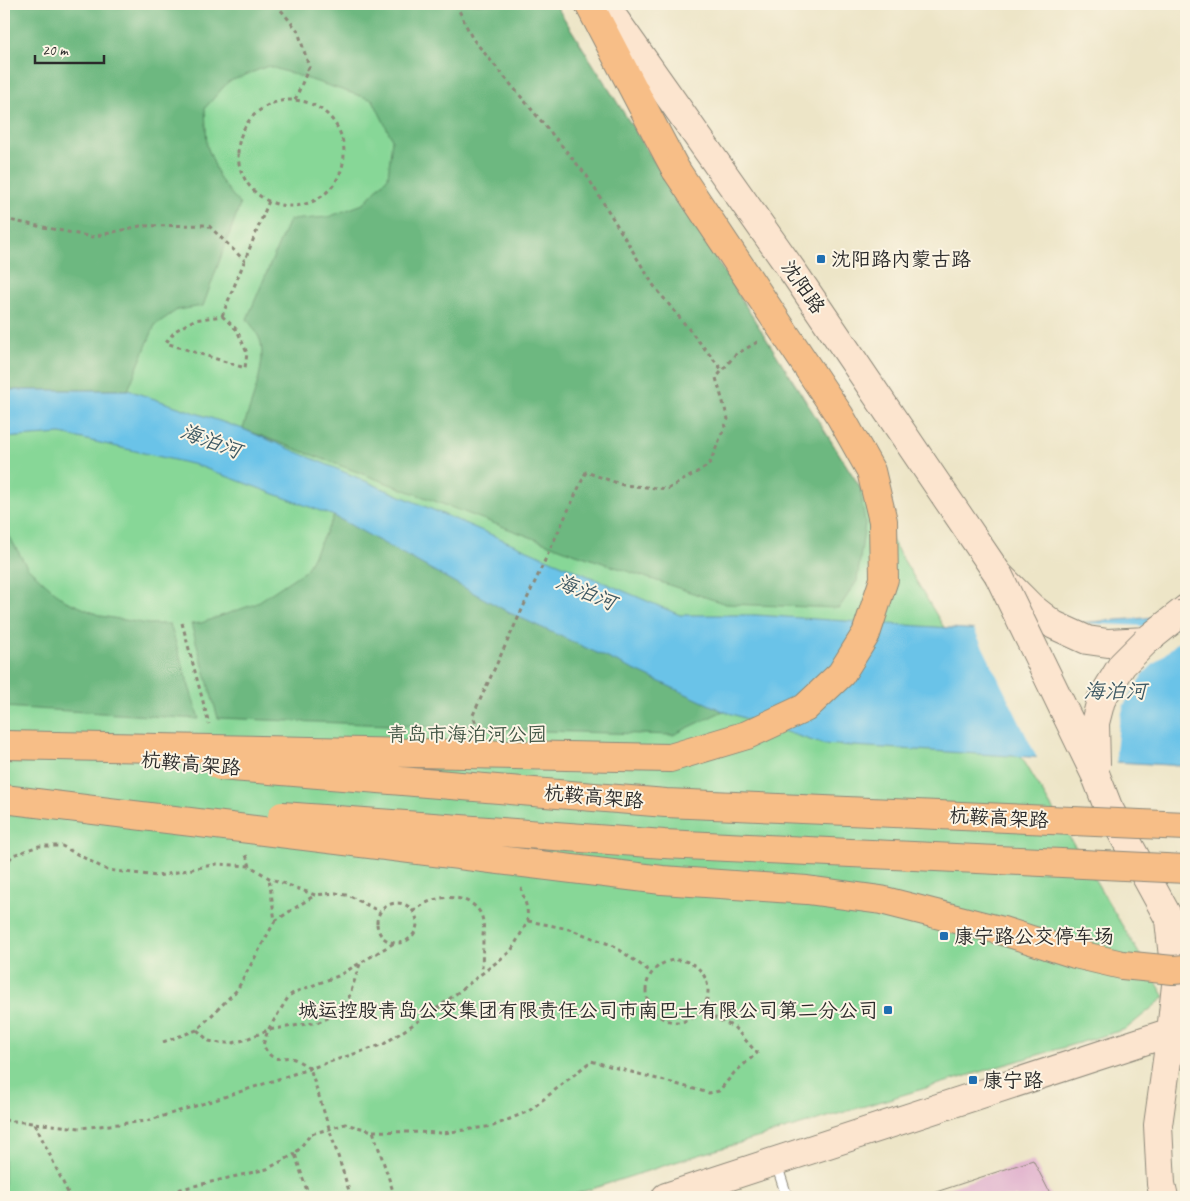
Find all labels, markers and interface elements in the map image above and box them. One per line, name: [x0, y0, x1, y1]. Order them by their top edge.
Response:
scale bar: [35, 32, 104, 64]
text: 20 m: [42, 41, 69, 60]
place label: 沈阳路内蒙古路: [831, 247, 972, 272]
marker: 沈阳路内蒙古路: [815, 253, 827, 265]
street label: 沈阳路: [776, 255, 831, 320]
water label: 海泊河: [177, 418, 248, 465]
water label: 海泊河: [552, 568, 623, 617]
water label: 海泊河: [1084, 678, 1149, 704]
park label: 青岛市海泊河公园: [387, 722, 547, 747]
street label: 杭鞍高架路: [140, 747, 243, 781]
street label: 杭鞍高架路: [543, 780, 646, 814]
street label: 杭鞍高架路: [948, 803, 1051, 833]
place label: 康宁路公交停车场: [954, 924, 1114, 949]
marker: 康宁路公交停车场: [938, 930, 950, 942]
place label: 城运控股青岛公交集团有限责任公司市南巴士有限公司第二分公司: [298, 998, 878, 1023]
marker: 城运控股青岛公交集团有限责任公司市南巴士有限公司第二分公司: [882, 1004, 894, 1016]
place label: 康宁路: [983, 1068, 1044, 1093]
marker: 康宁路: [967, 1074, 979, 1086]

